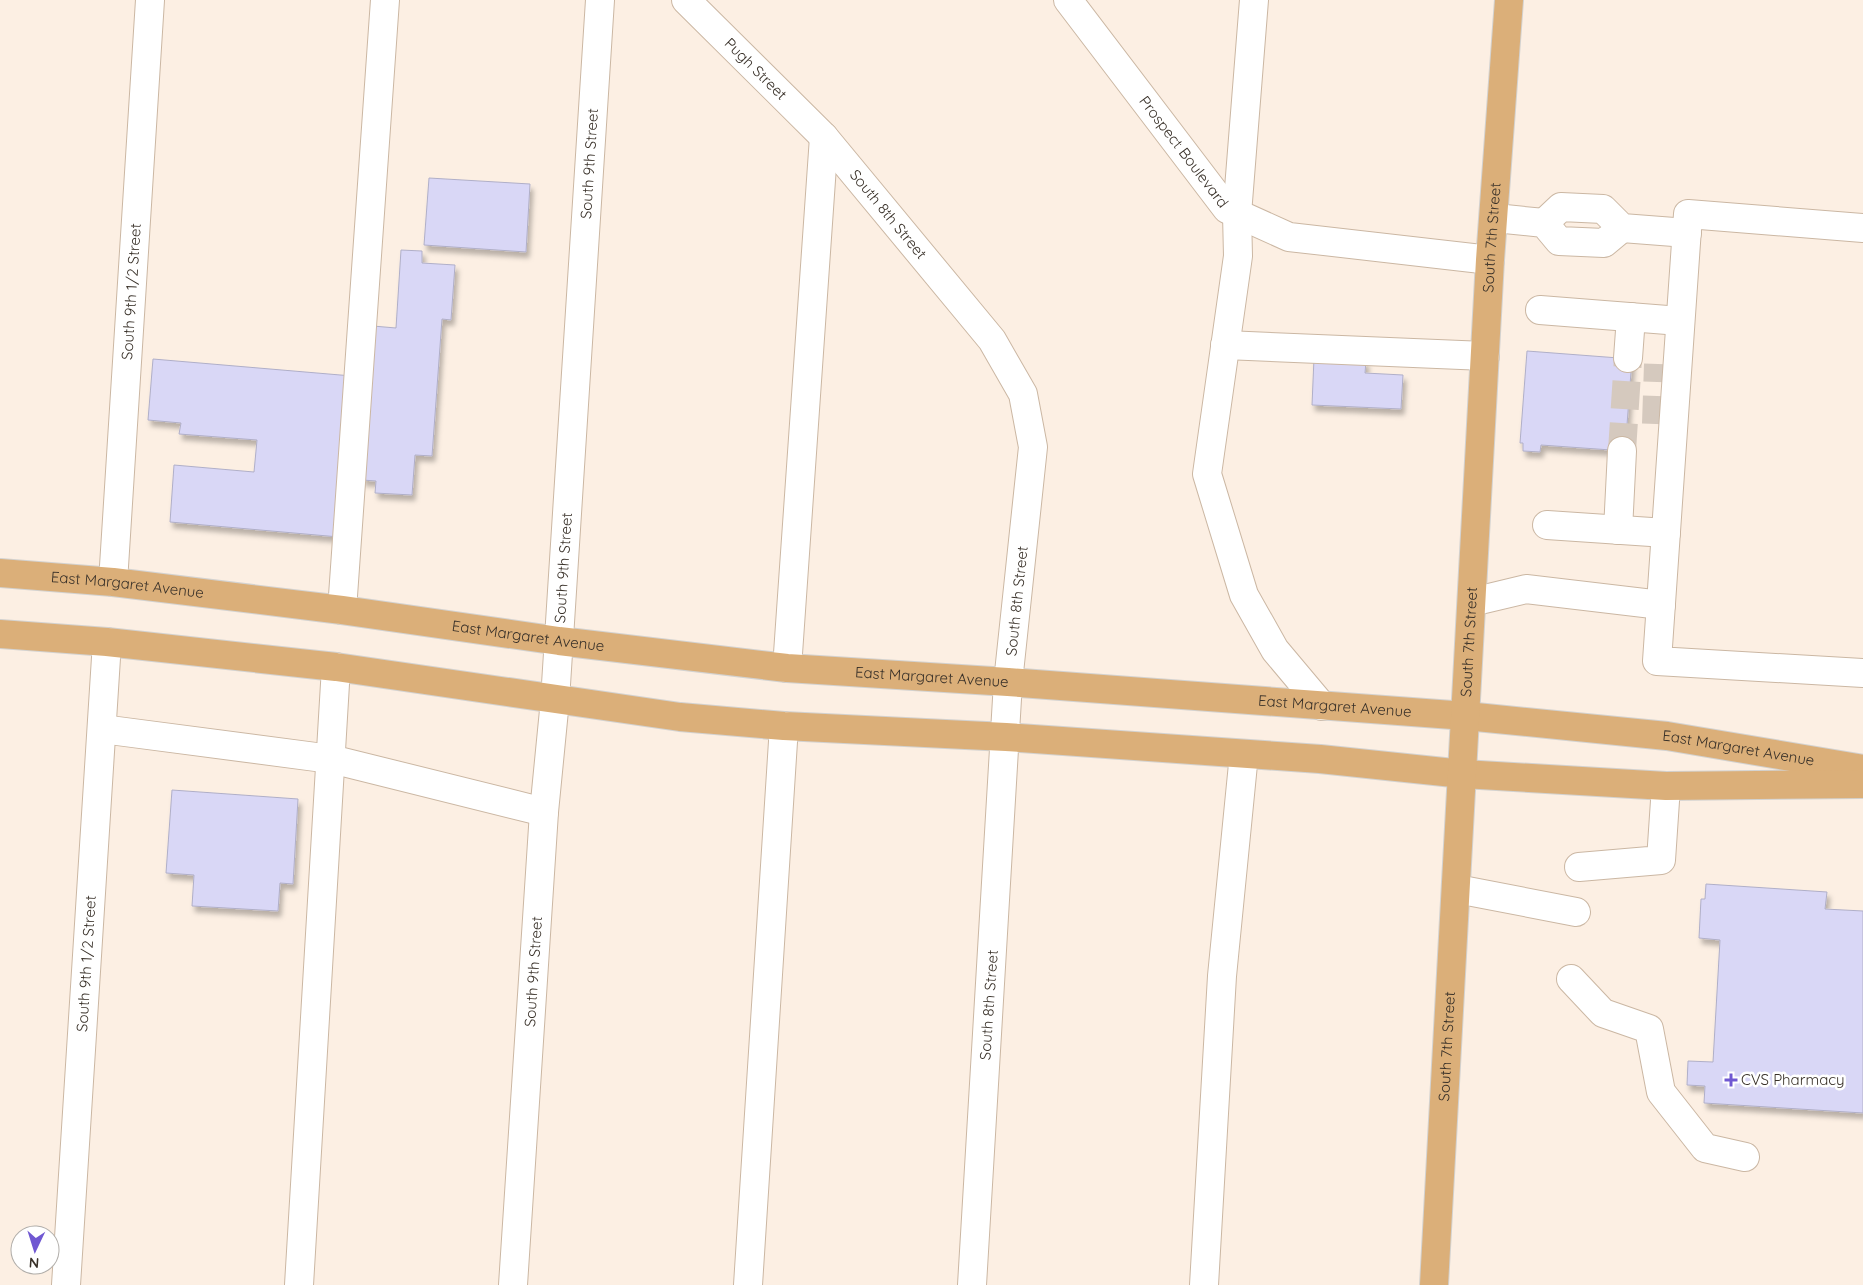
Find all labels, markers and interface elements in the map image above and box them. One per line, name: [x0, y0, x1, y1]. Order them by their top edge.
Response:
street label: Pugh Street: [721, 34, 791, 104]
street label: Prospect Boulevard: [1135, 92, 1233, 211]
street label: South 9th Street: [576, 108, 602, 220]
street label: South 8th Street: [846, 165, 931, 263]
street label: South 7th Street: [1478, 182, 1505, 293]
street label: South 9th 1/2 Street: [117, 223, 145, 360]
street label: South 9th Street: [550, 512, 576, 624]
street label: South 8th Street: [1001, 545, 1032, 657]
street label: East Margaret Avenue: [50, 567, 205, 602]
street label: South 7th Street: [1456, 586, 1481, 698]
street label: East Margaret Avenue: [451, 616, 606, 655]
street label: East Margaret Avenue: [855, 662, 1009, 691]
street label: East Margaret Avenue: [1257, 691, 1412, 721]
street label: East Margaret Avenue: [1662, 726, 1816, 770]
street label: South 9th 1/2 Street: [72, 895, 100, 1032]
street label: South 9th Street: [520, 916, 546, 1028]
street label: South 8th Street: [975, 949, 1002, 1061]
street label: South 7th Street: [1434, 991, 1459, 1102]
place label: CVS Pharmacy: [1741, 1070, 1845, 1089]
marker: CVS Pharmacy: [1725, 1074, 1737, 1086]
north arrow: [10, 1225, 60, 1275]
text: N: [28, 1254, 40, 1272]

